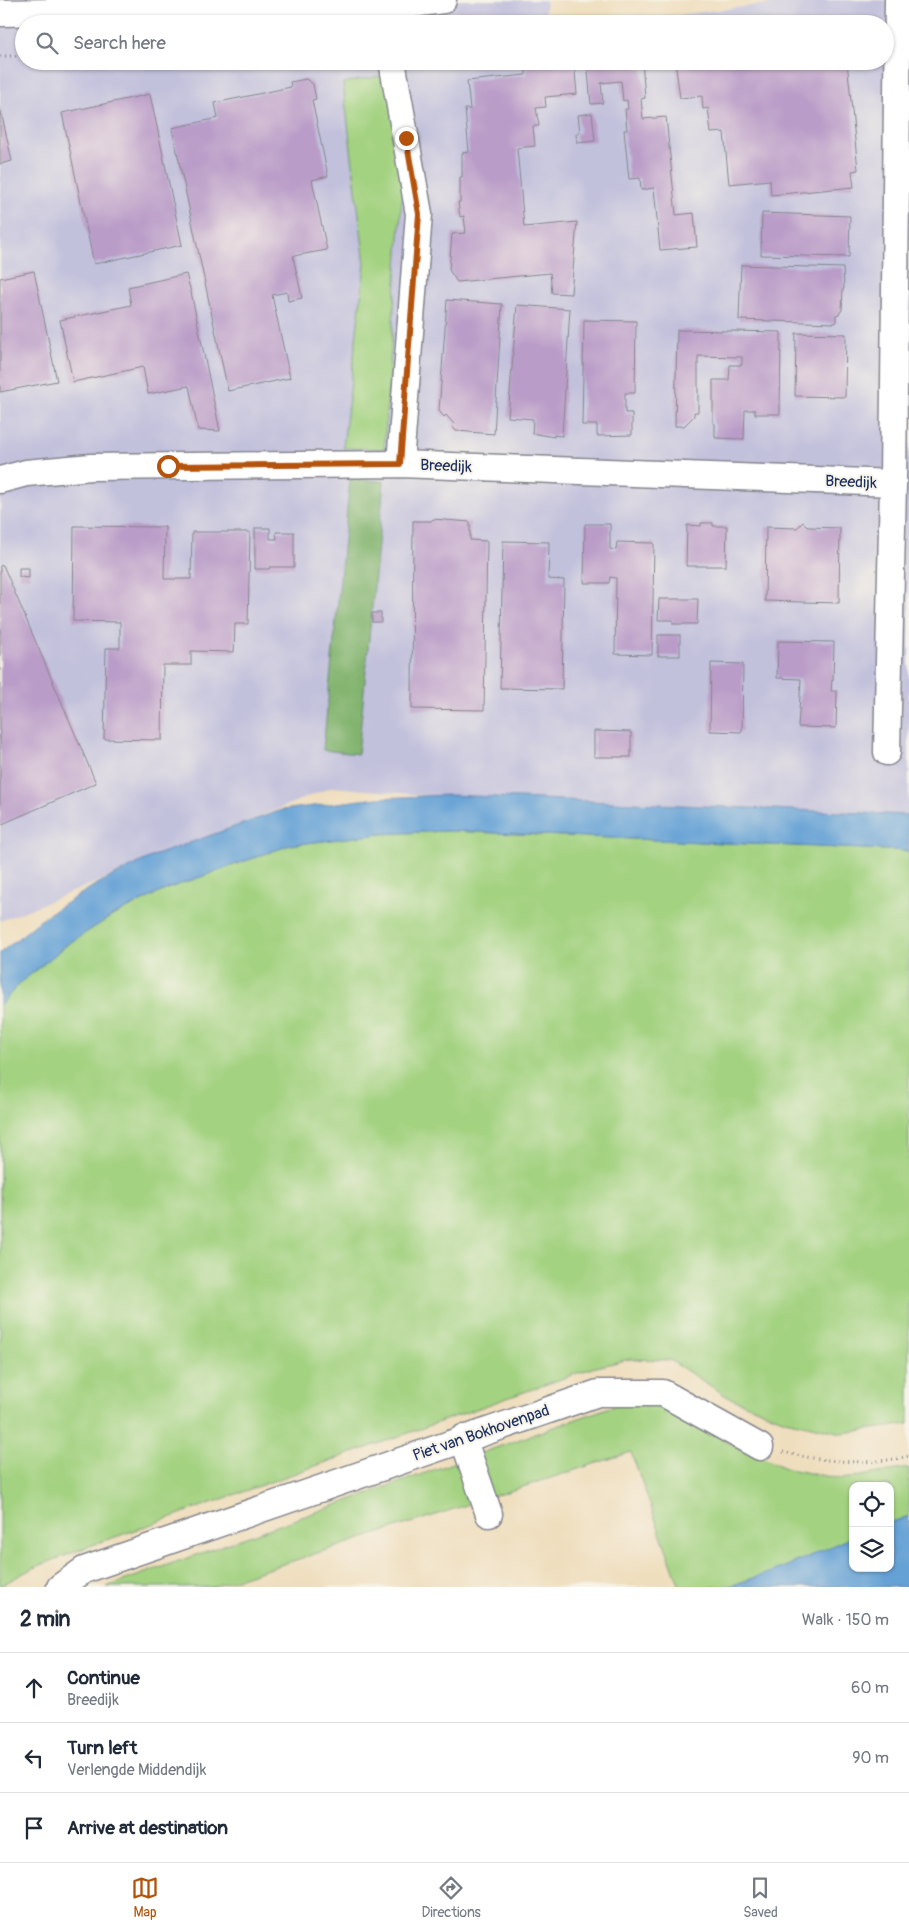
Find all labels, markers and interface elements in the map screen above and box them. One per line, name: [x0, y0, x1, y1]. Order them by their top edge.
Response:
search box: [15, 15, 894, 70]
icon: search: [33, 29, 61, 57]
text: Search here: [73, 31, 166, 55]
route end: [395, 127, 418, 150]
route start: [157, 455, 180, 478]
street label: Breedijk: [420, 455, 473, 477]
street label: Breedijk: [825, 471, 878, 493]
street label: Piet van Bokhovenpad: [410, 1400, 552, 1466]
map controls: [849, 1482, 894, 1572]
button: locate: [849, 1482, 894, 1527]
button: layers: [849, 1527, 894, 1572]
text: 2 min: [20, 1606, 70, 1633]
text: Walk · 150 m: [802, 1610, 889, 1630]
text: Continue: [67, 1666, 140, 1690]
icon: ahead: [20, 1674, 48, 1702]
text: 60 m: [851, 1678, 889, 1698]
text: Breedijk: [67, 1690, 119, 1710]
text: Turn left: [67, 1736, 137, 1760]
icon: left: [20, 1744, 48, 1772]
text: 90 m: [852, 1748, 889, 1768]
text: Verlengde Middendijk: [67, 1760, 207, 1780]
icon: arrive: [20, 1814, 48, 1842]
text: Arrive at destination: [67, 1816, 228, 1840]
tab: Map: [131, 1874, 159, 1921]
tab: Directions: [421, 1874, 481, 1921]
tab: Saved: [743, 1874, 778, 1921]

